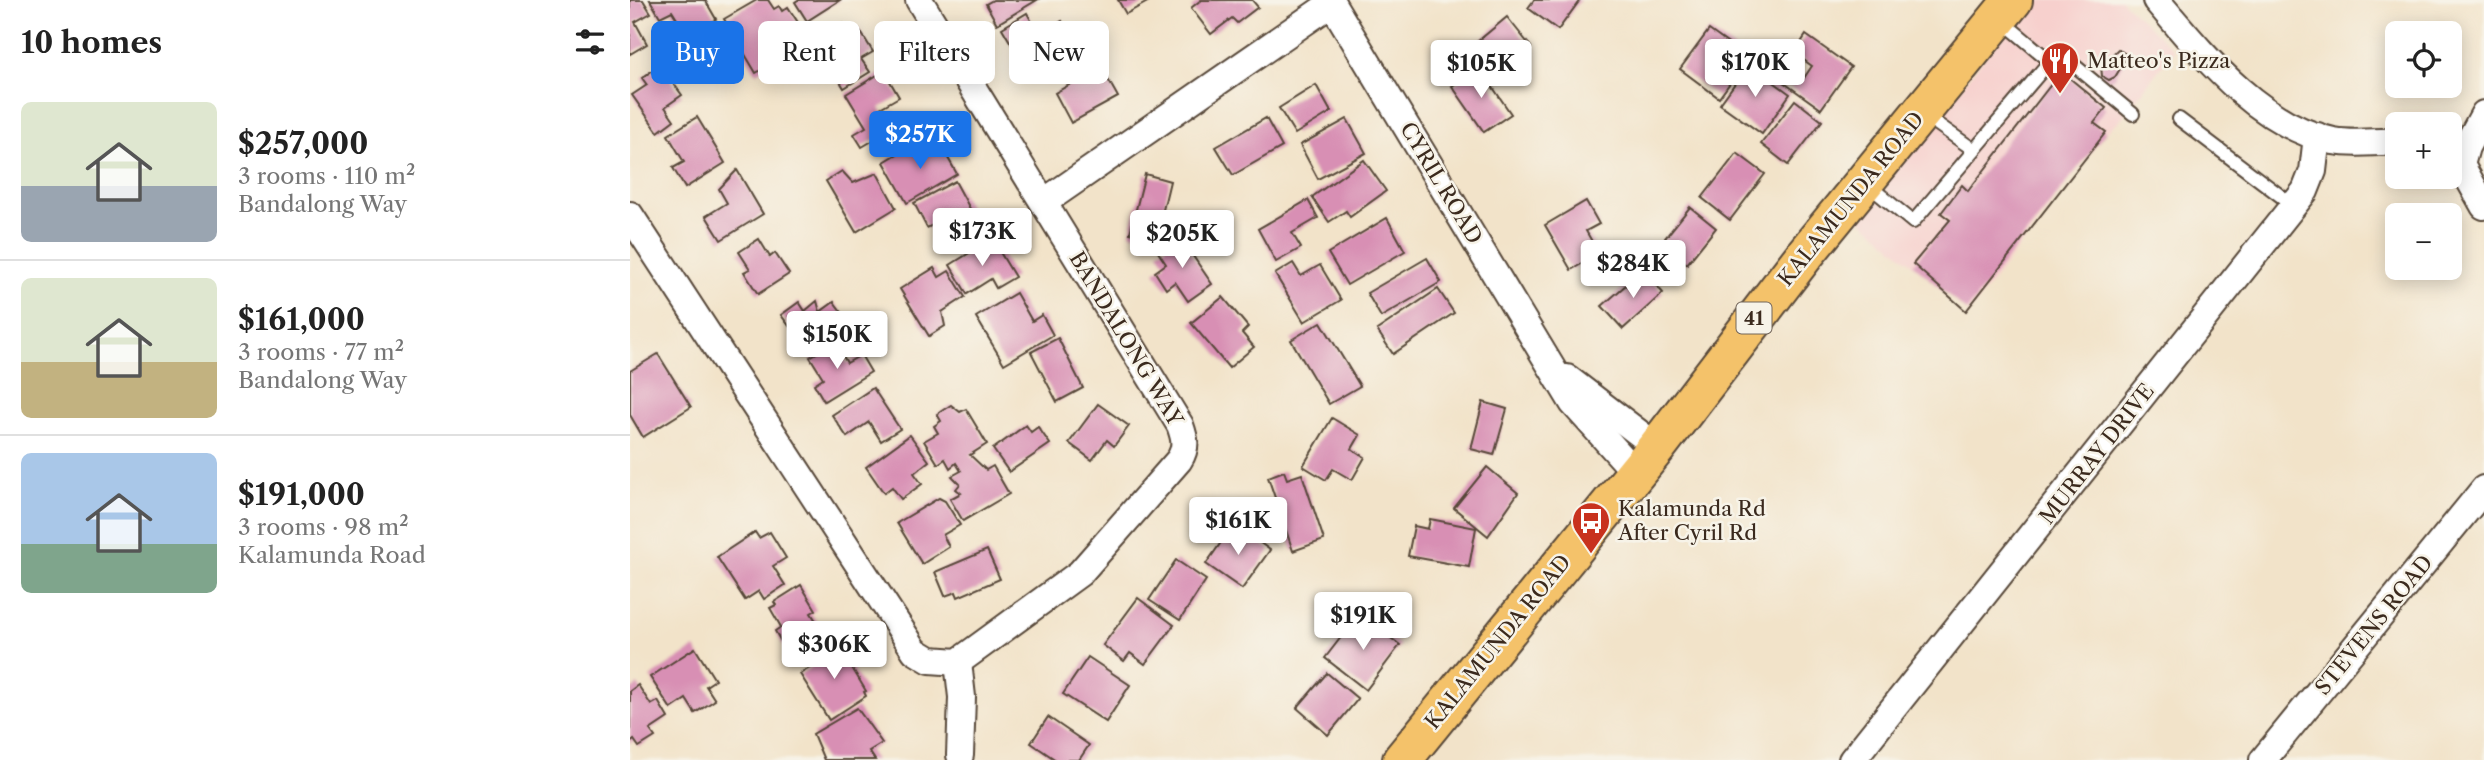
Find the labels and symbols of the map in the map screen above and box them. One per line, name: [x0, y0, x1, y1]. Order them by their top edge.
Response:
pin: $170K: [1706, 40, 1804, 99]
restaurant icon: Matteo's Pizza: [2039, 40, 2081, 95]
pin: $105K: [1432, 41, 1530, 100]
place label: Matteo's Pizza: [2087, 48, 2231, 73]
street label: KALAMUNDA ROAD: [1773, 106, 1929, 291]
pin: $257K: [871, 111, 969, 171]
street label: CYRIL ROAD: [1395, 117, 1488, 248]
pin: $173K: [933, 208, 1031, 268]
pin: $205K: [1133, 210, 1231, 270]
pin: $284K: [1584, 240, 1682, 300]
street label: BANDALONG WAY: [1064, 247, 1189, 431]
road number: 41: [1736, 302, 1772, 334]
pin: $150K: [788, 312, 886, 371]
street label: MURRAY DRIVE: [2034, 378, 2159, 529]
place label: Kalamunda Rd After Cyril Rd: [1617, 496, 1766, 545]
pin: $161K: [1189, 498, 1287, 557]
bus stop icon: Kalamunda Rd After Cyril Rd: [1570, 500, 1612, 555]
street label: KALAMUNDA ROAD: [1420, 549, 1576, 734]
street label: STEVENS ROAD: [2310, 550, 2438, 700]
pin: $191K: [1314, 592, 1412, 652]
pin: $306K: [785, 622, 883, 681]

